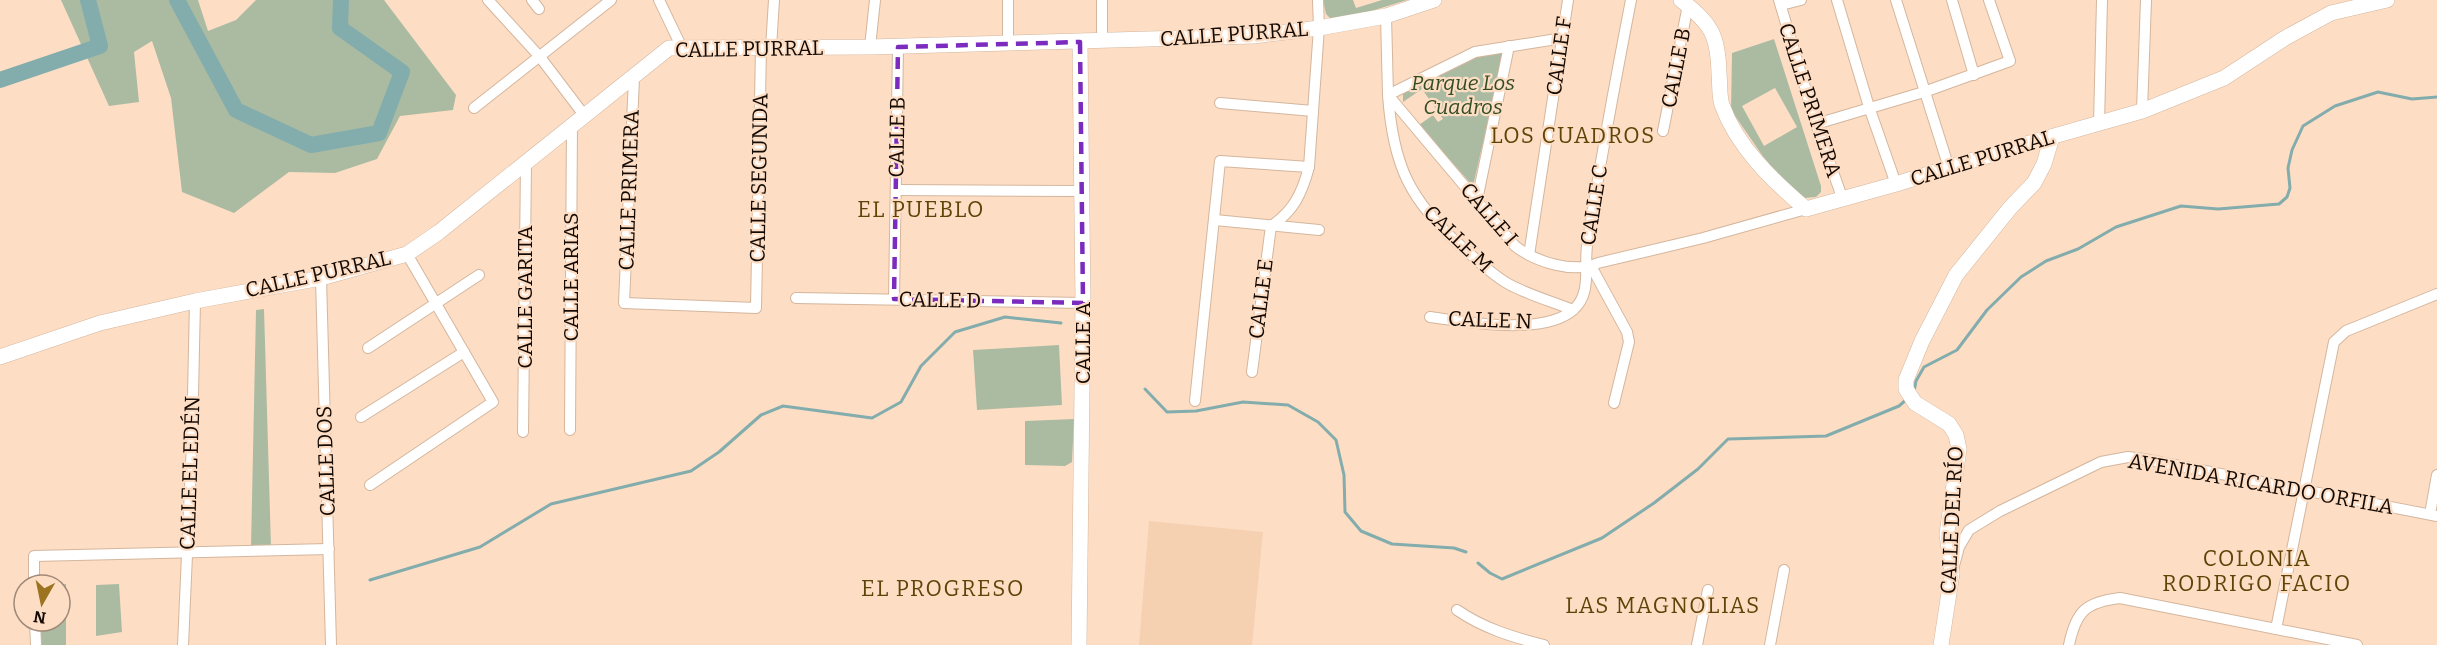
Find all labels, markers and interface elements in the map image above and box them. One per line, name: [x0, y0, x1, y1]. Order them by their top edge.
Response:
street label: CALLE F: [1541, 15, 1577, 97]
street label: CALLE PURRAL: [1159, 16, 1309, 52]
street label: CALLE PRIMERA: [1773, 19, 1847, 181]
street label: CALLE B: [1656, 26, 1696, 110]
street label: CALLE PURRAL: [675, 35, 824, 63]
park label: Parque Los Cuadros: [1411, 70, 1515, 120]
street label: CALLE SEGUNDA: [745, 93, 773, 263]
street label: CALLE B: [883, 96, 911, 178]
street label: CALLE PRIMERA: [613, 109, 645, 271]
district label: LOS CUADROS: [1490, 122, 1656, 149]
street label: CALLE PURRAL: [1907, 124, 2057, 192]
street label: CALLE C: [1575, 163, 1613, 247]
street label: CALLE I: [1455, 177, 1523, 251]
district label: EL PUEBLO: [857, 196, 985, 223]
street label: CALLE M: [1418, 200, 1498, 278]
street label: CALLE ARIAS: [558, 212, 584, 342]
street label: CALLE GARITA: [512, 225, 538, 369]
street label: CALLE PURRAL: [243, 245, 394, 303]
street label: CALLE E: [1243, 257, 1279, 341]
street label: CALLE D: [898, 286, 982, 314]
street label: CALLE A: [1070, 302, 1096, 384]
street label: CALLE N: [1447, 306, 1533, 334]
street label: CALLE EL EDÉN: [174, 396, 206, 550]
street label: CALLE DOS: [311, 405, 341, 517]
street label: CALLE DEL RÍO: [1935, 445, 1969, 595]
street label: AVENIDA RICARDO ORFILA: [2126, 448, 2396, 520]
district label: COLONIA RODRIGO FACIO: [2162, 545, 2352, 597]
north arrow: [12, 573, 72, 633]
district label: EL PROGRESO: [861, 575, 1025, 602]
district label: LAS MAGNOLIAS: [1565, 592, 1761, 619]
text: N: [32, 607, 47, 628]

